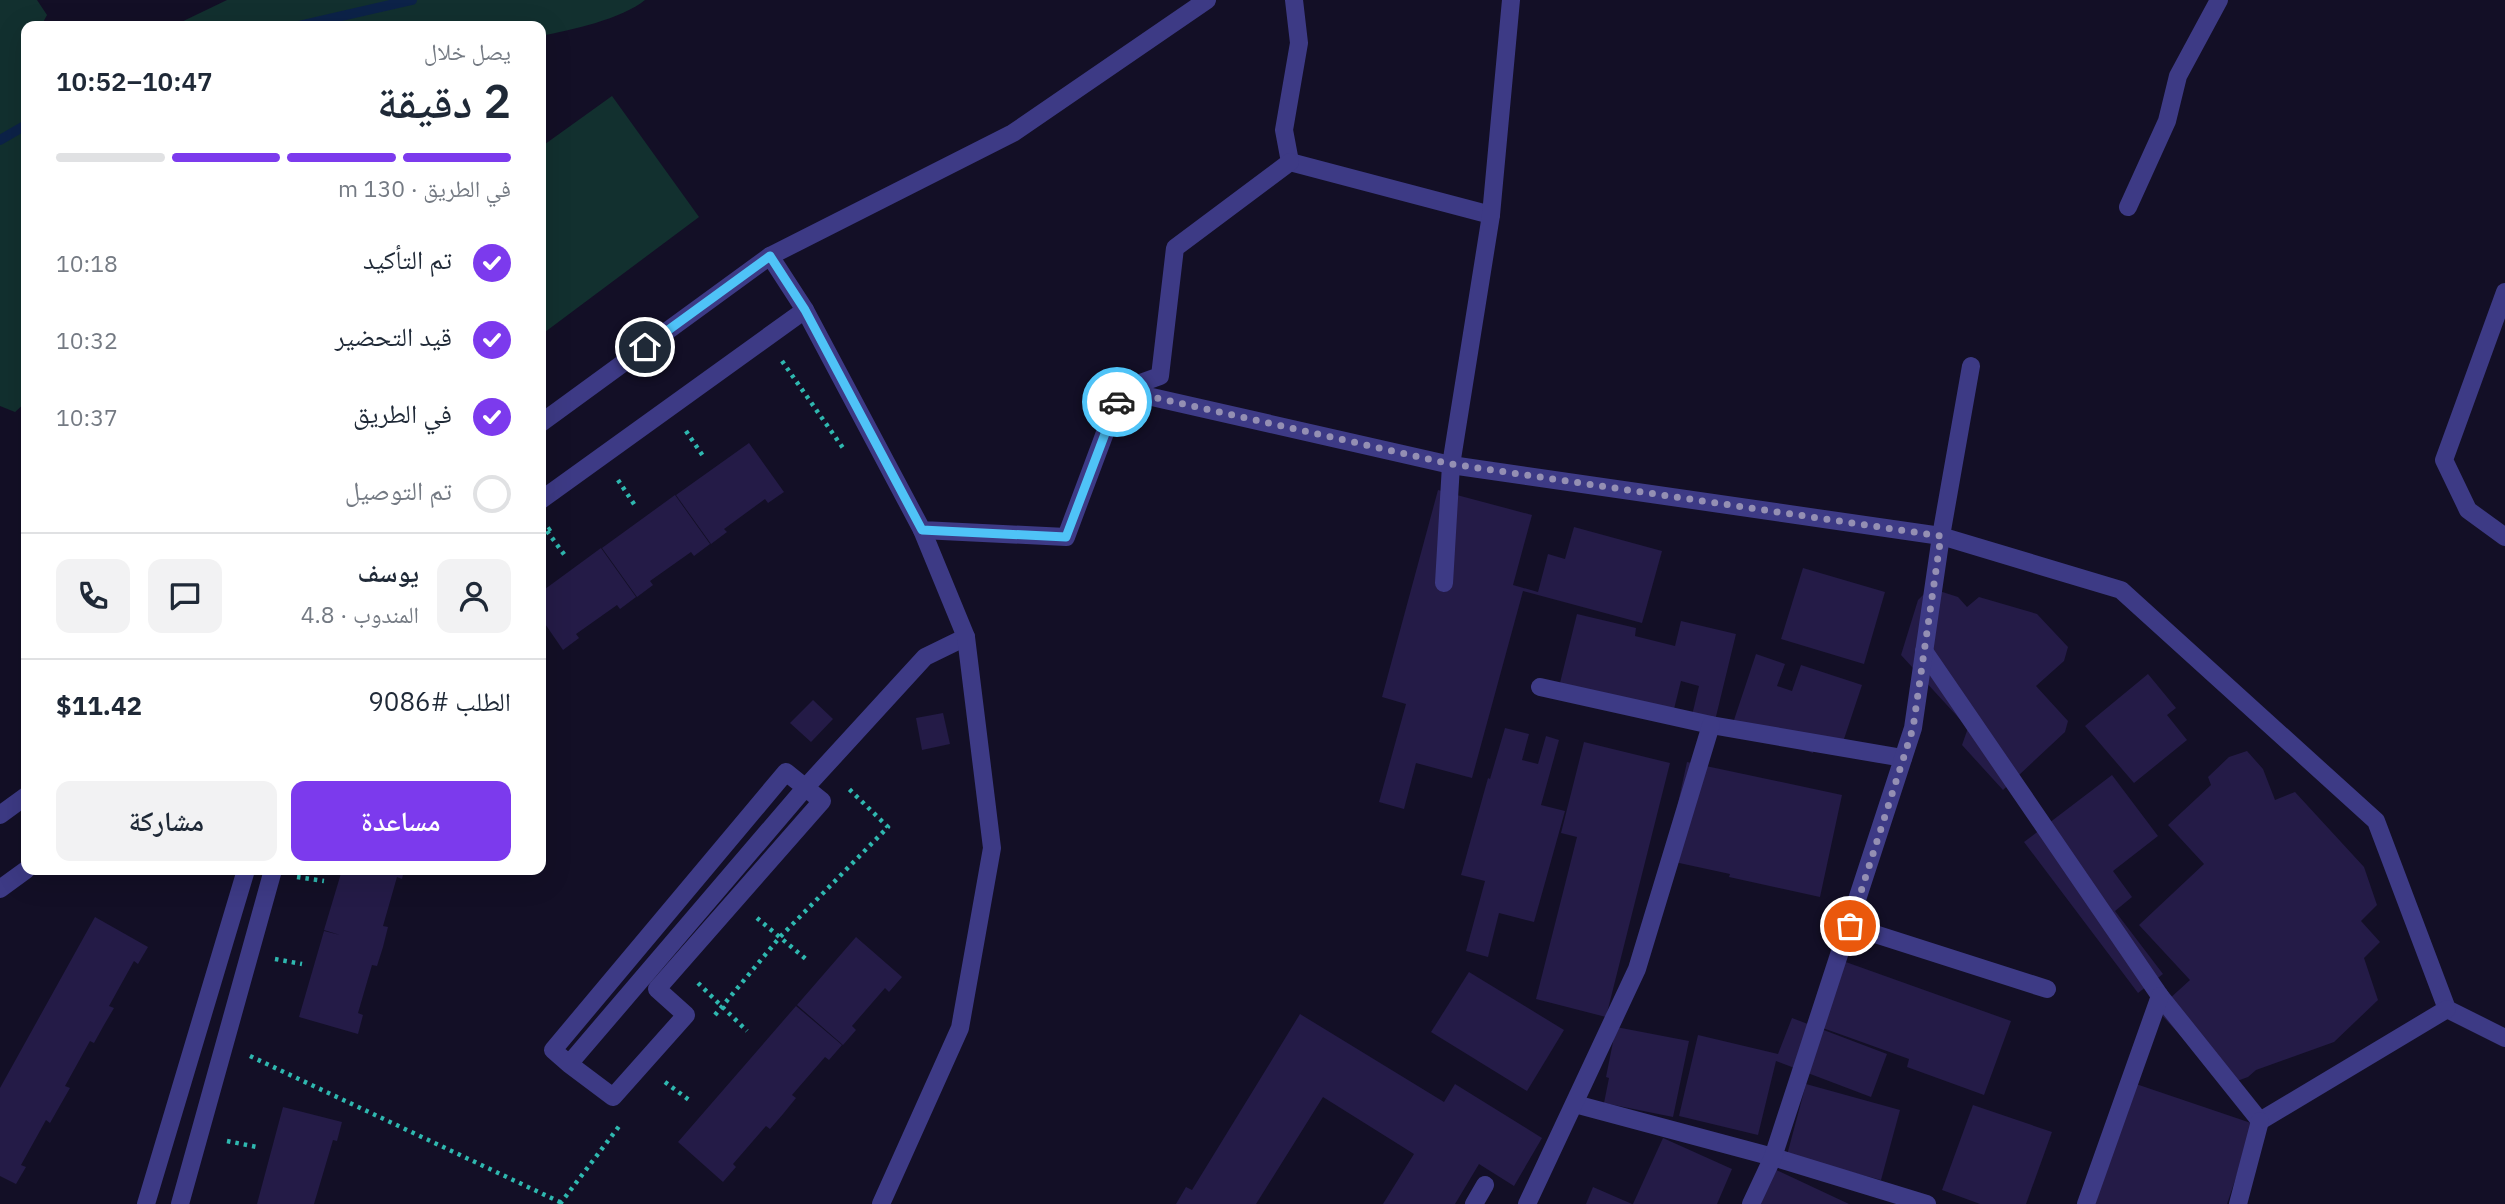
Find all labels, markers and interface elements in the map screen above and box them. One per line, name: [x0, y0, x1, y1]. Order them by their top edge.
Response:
text: يصل خلال: [424, 36, 511, 66]
text: 10:47–10:52: [56, 64, 213, 98]
text: 2 دقيقة: [377, 71, 511, 131]
text: في الطريق · 130 m: [338, 173, 511, 203]
text: تم التأكيد: [363, 242, 452, 276]
icon: check: [473, 244, 511, 282]
text: 10:18: [56, 248, 118, 278]
pin: [615, 317, 675, 377]
text: قيد التحضير: [335, 319, 452, 353]
icon: check: [473, 321, 511, 359]
text: 10:32: [56, 325, 118, 355]
icon: home: [626, 328, 664, 366]
courier: [1082, 367, 1152, 437]
icon: car: [1098, 383, 1136, 421]
text: في الطريق: [353, 396, 452, 430]
icon: check: [473, 398, 511, 436]
text: 10:37: [56, 402, 118, 432]
text: تم التوصيل: [345, 473, 452, 507]
text: يوسف: [358, 555, 419, 589]
button: phone: [56, 559, 130, 633]
button: chat: [148, 559, 222, 633]
button: person: [437, 559, 511, 633]
text: المندوب · 4.8: [301, 599, 419, 629]
text: الطلب #9086: [368, 684, 511, 718]
text: $11.42: [56, 688, 142, 722]
button: مشاركة: [56, 781, 277, 861]
button: مساعدة: [291, 781, 511, 861]
pin: [1820, 896, 1880, 956]
icon: bag: [1831, 907, 1869, 945]

